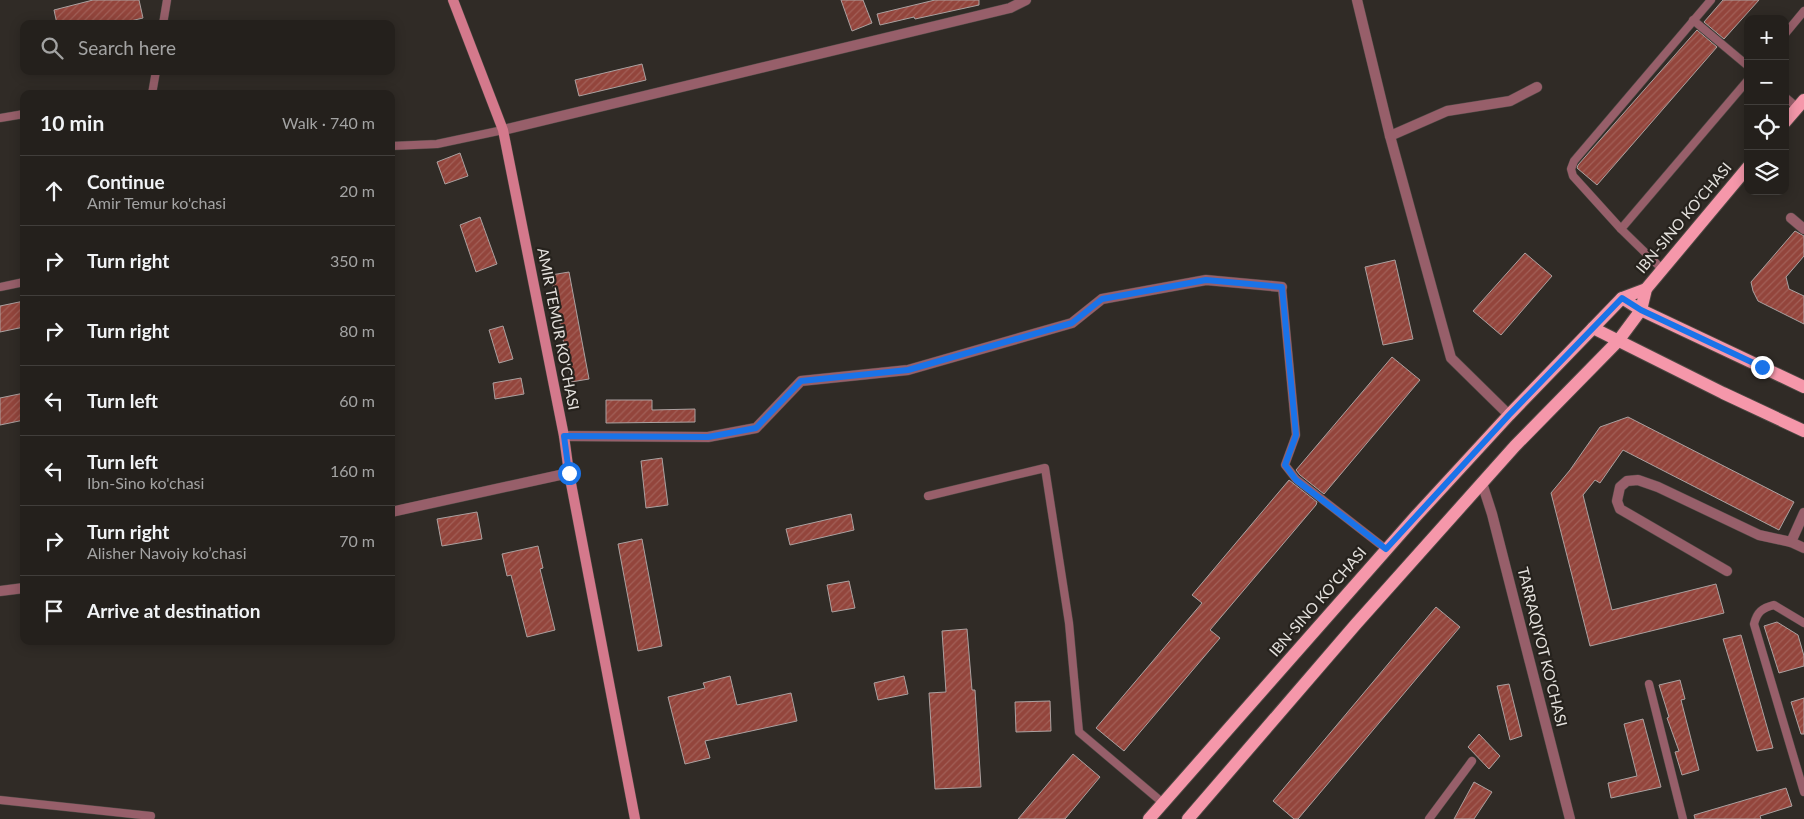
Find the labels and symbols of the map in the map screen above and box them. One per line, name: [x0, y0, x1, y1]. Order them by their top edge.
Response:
street label: IBN-SINO KO'CHASI: [1632, 158, 1735, 276]
street label: AMIR TEMUR KO'CHASI: [534, 246, 584, 412]
route end: [1751, 356, 1774, 379]
route start: [558, 462, 581, 485]
street label: IBN-SINO KO'CHASI: [1265, 543, 1370, 660]
street label: TARRAQIYOT KO'CHASI: [1514, 565, 1572, 728]

